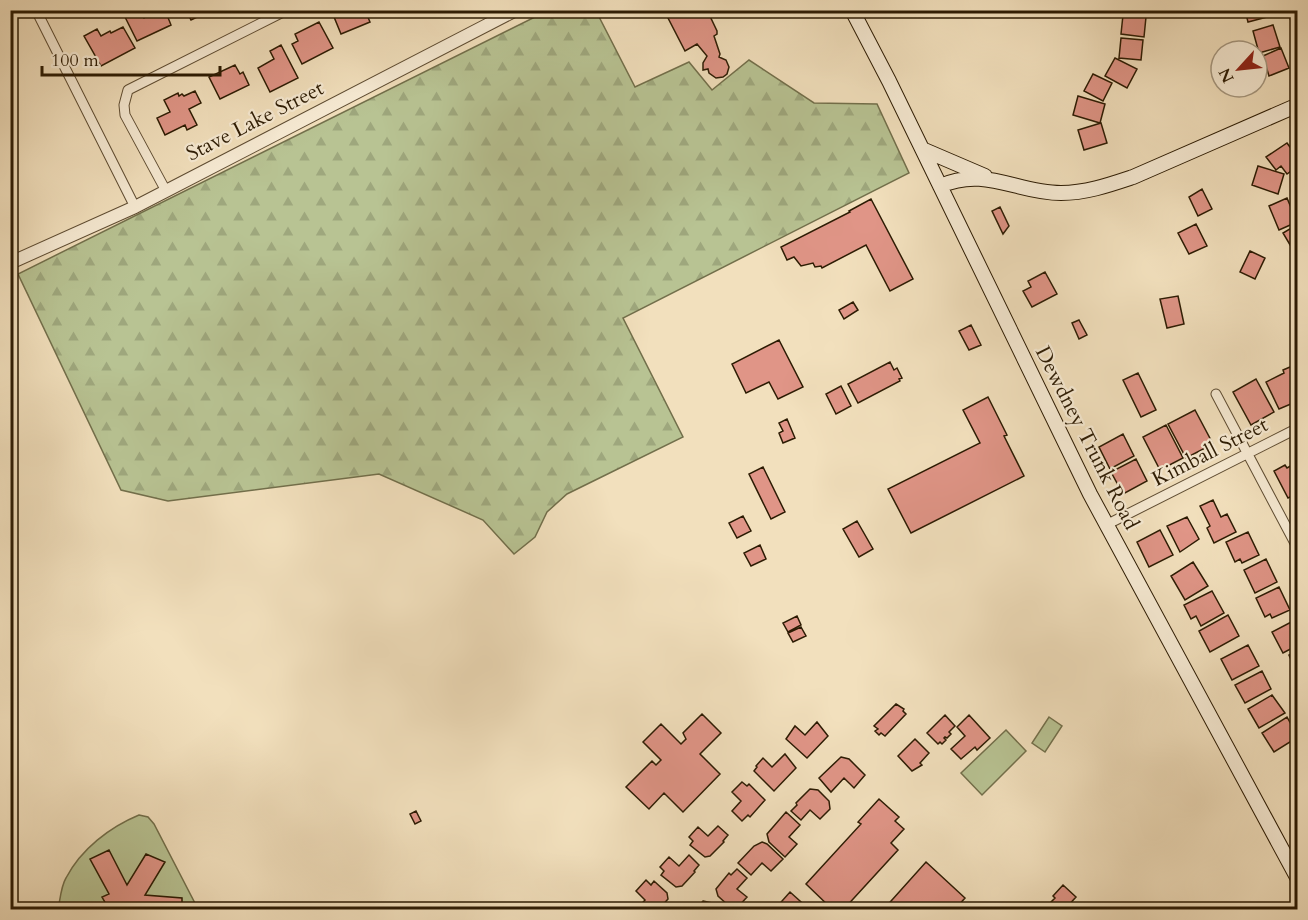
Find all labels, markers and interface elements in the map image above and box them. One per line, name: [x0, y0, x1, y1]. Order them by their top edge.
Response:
scale bar: [42, 39, 220, 77]
north arrow: [1209, 39, 1269, 99]
text: 100 m: [51, 48, 99, 73]
text: N: [1214, 64, 1239, 87]
street label: Stave Lake Street: [181, 74, 329, 168]
street label: Dewdney Trunk Road: [1028, 341, 1146, 535]
street label: Kimball Street: [1147, 410, 1273, 494]

